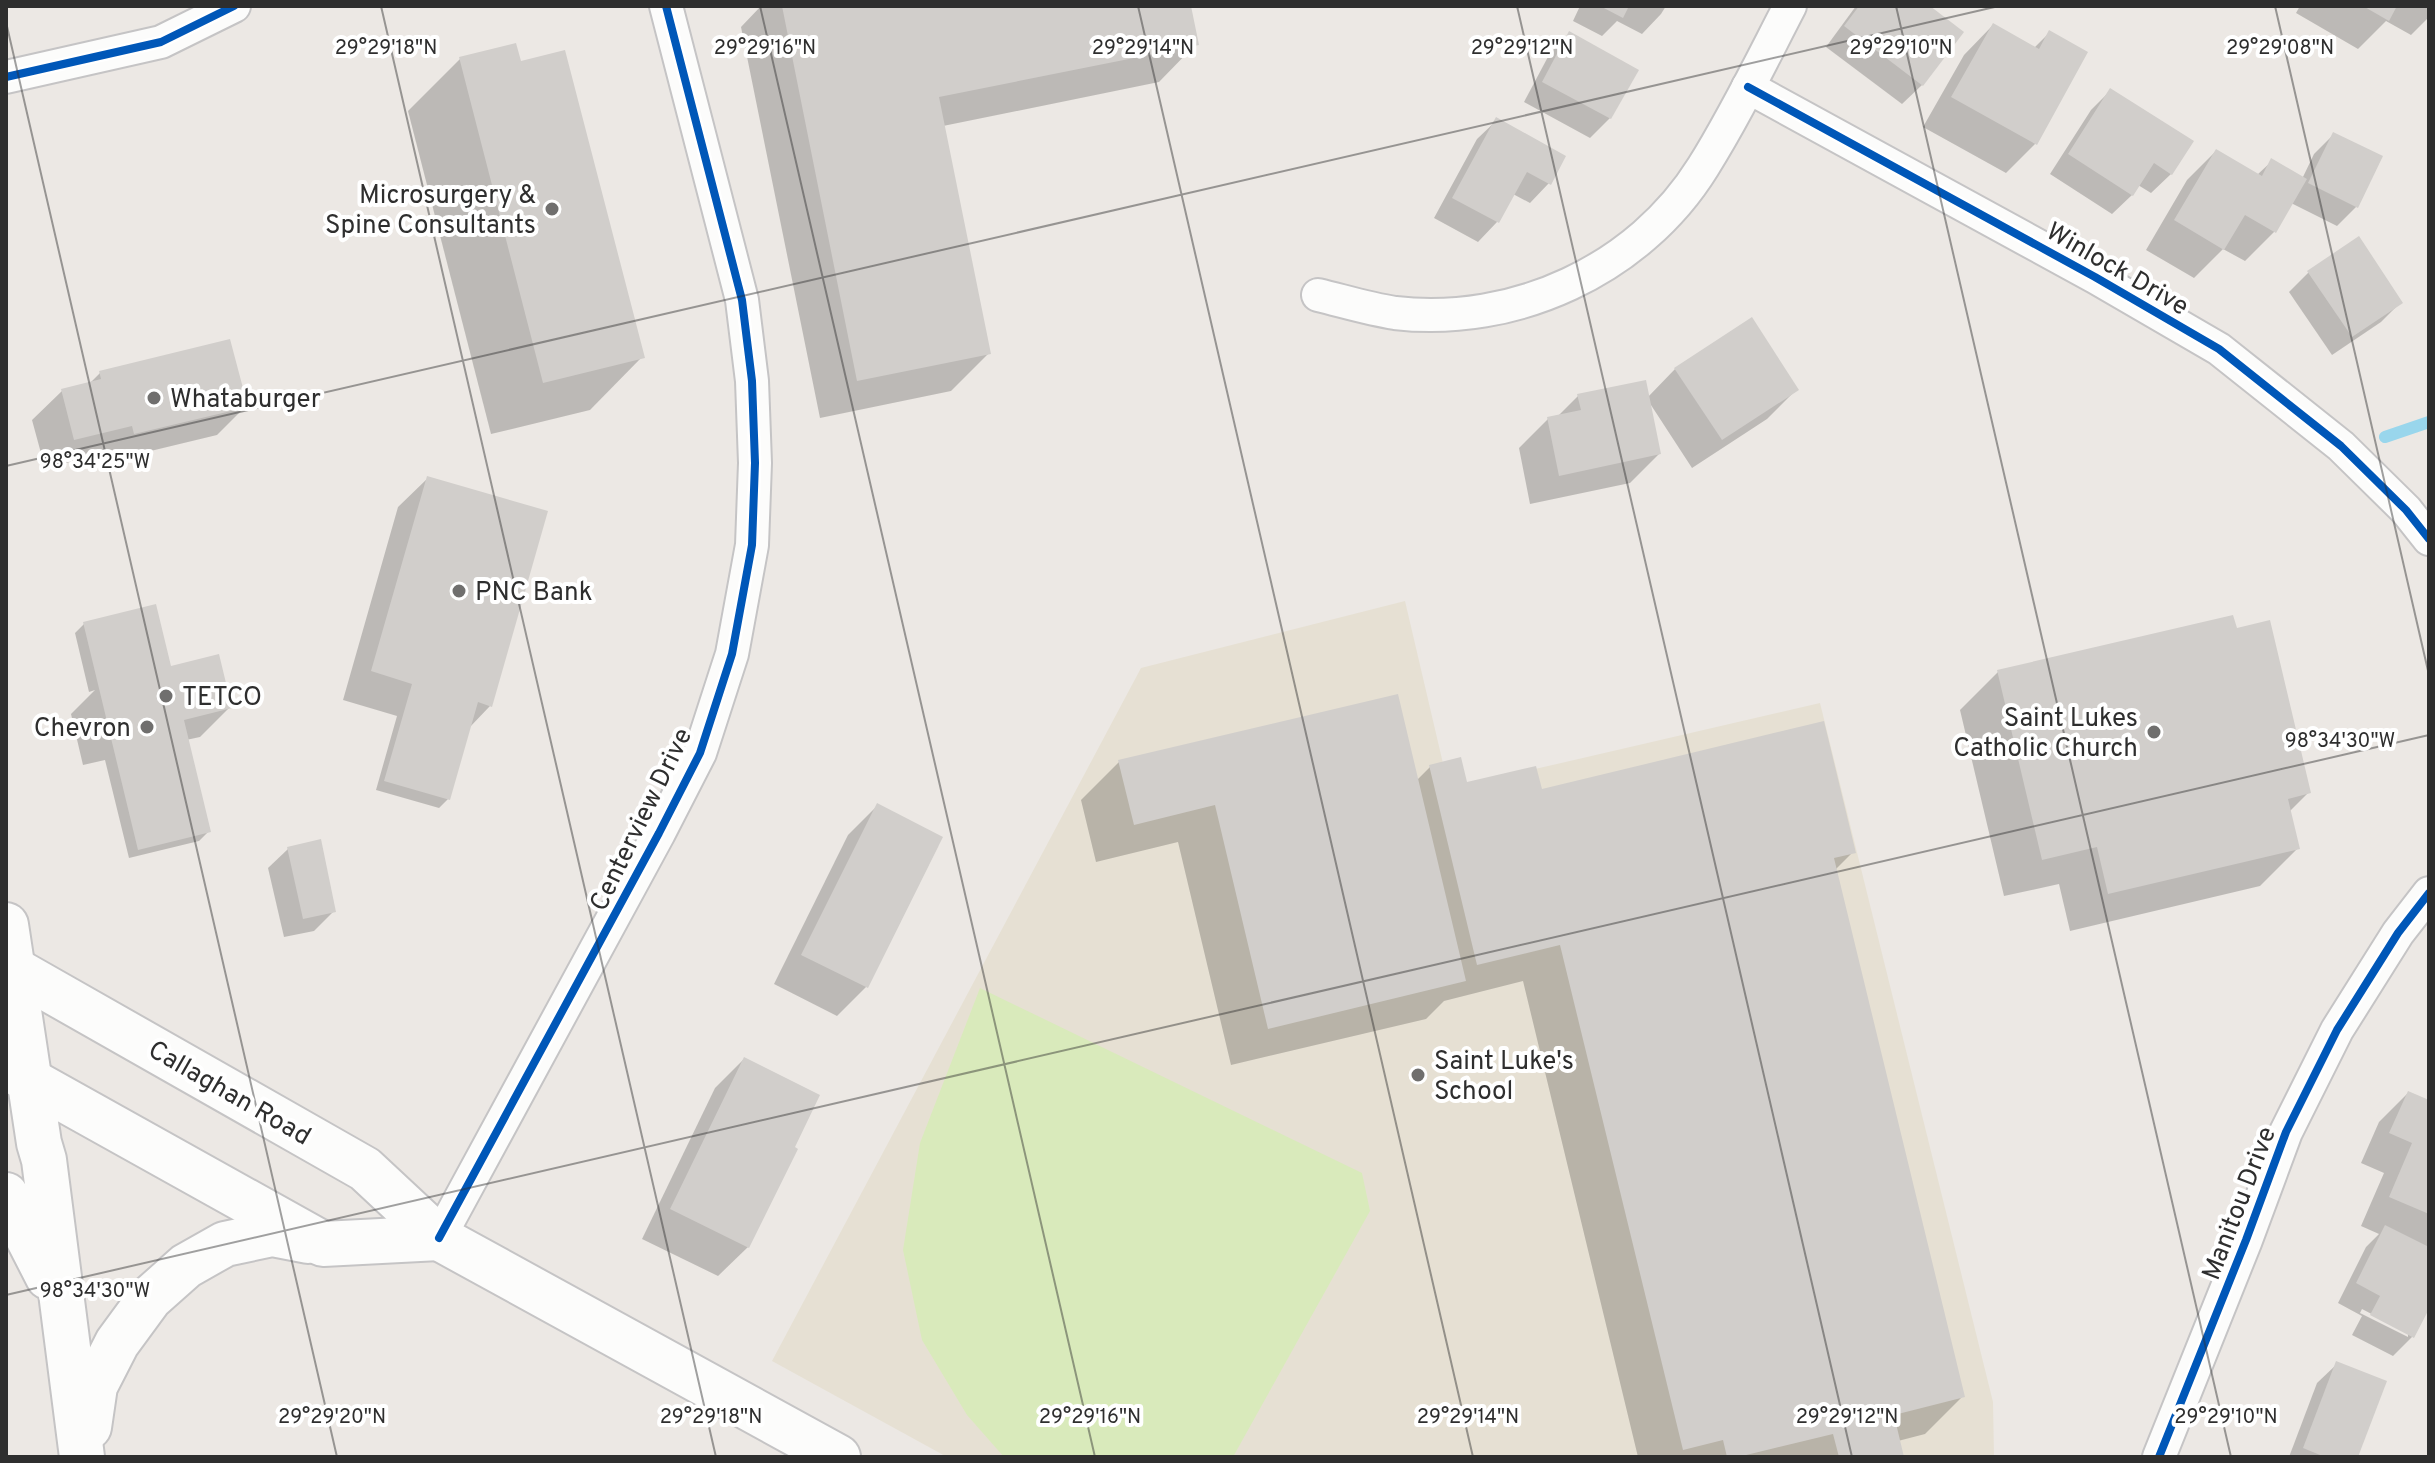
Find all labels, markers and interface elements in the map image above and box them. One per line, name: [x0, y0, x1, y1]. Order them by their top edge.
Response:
text: 29°29'18"N: [335, 36, 437, 62]
text: 29°29'16"N: [714, 36, 816, 62]
text: 29°29'14"N: [1092, 36, 1194, 62]
text: 29°29'12"N: [1471, 36, 1573, 62]
text: 29°29'10"N: [1849, 36, 1953, 62]
text: 29°29'08"N: [2226, 36, 2334, 62]
place label: Microsurgery & Spine Consultants: [325, 180, 536, 243]
marker: Microsurgery & Spine Consultants: [543, 200, 561, 218]
street label: Winlock Drive: [2040, 216, 2194, 324]
place label: Whataburger: [170, 384, 321, 417]
marker: Whataburger: [145, 389, 163, 407]
text: 98°34'25"W: [40, 450, 150, 476]
place label: PNC Bank: [475, 577, 592, 610]
marker: PNC Bank: [450, 582, 468, 600]
place label: TETCO: [182, 682, 262, 715]
marker: TETCO: [157, 687, 175, 705]
place label: Saint Lukes Catholic Church: [1953, 703, 2138, 766]
place label: Chevron: [34, 713, 131, 746]
marker: Chevron: [138, 718, 156, 736]
street label: Centerview Drive: [584, 723, 701, 917]
marker: Saint Lukes Catholic Church: [2145, 723, 2163, 741]
text: 98°34'30"W: [2285, 729, 2395, 755]
street label: Callaghan Road: [141, 1034, 316, 1154]
place label: Saint Luke's School: [1434, 1046, 1574, 1109]
marker: Saint Luke's School: [1409, 1066, 1427, 1084]
street label: Manitou Drive: [2196, 1122, 2285, 1285]
text: 98°34'30"W: [40, 1279, 150, 1305]
text: 29°29'20"N: [278, 1405, 386, 1431]
text: 29°29'18"N: [660, 1405, 762, 1431]
text: 29°29'16"N: [1039, 1405, 1141, 1431]
text: 29°29'14"N: [1417, 1405, 1519, 1431]
text: 29°29'12"N: [1796, 1405, 1898, 1431]
text: 29°29'10"N: [2174, 1405, 2278, 1431]

